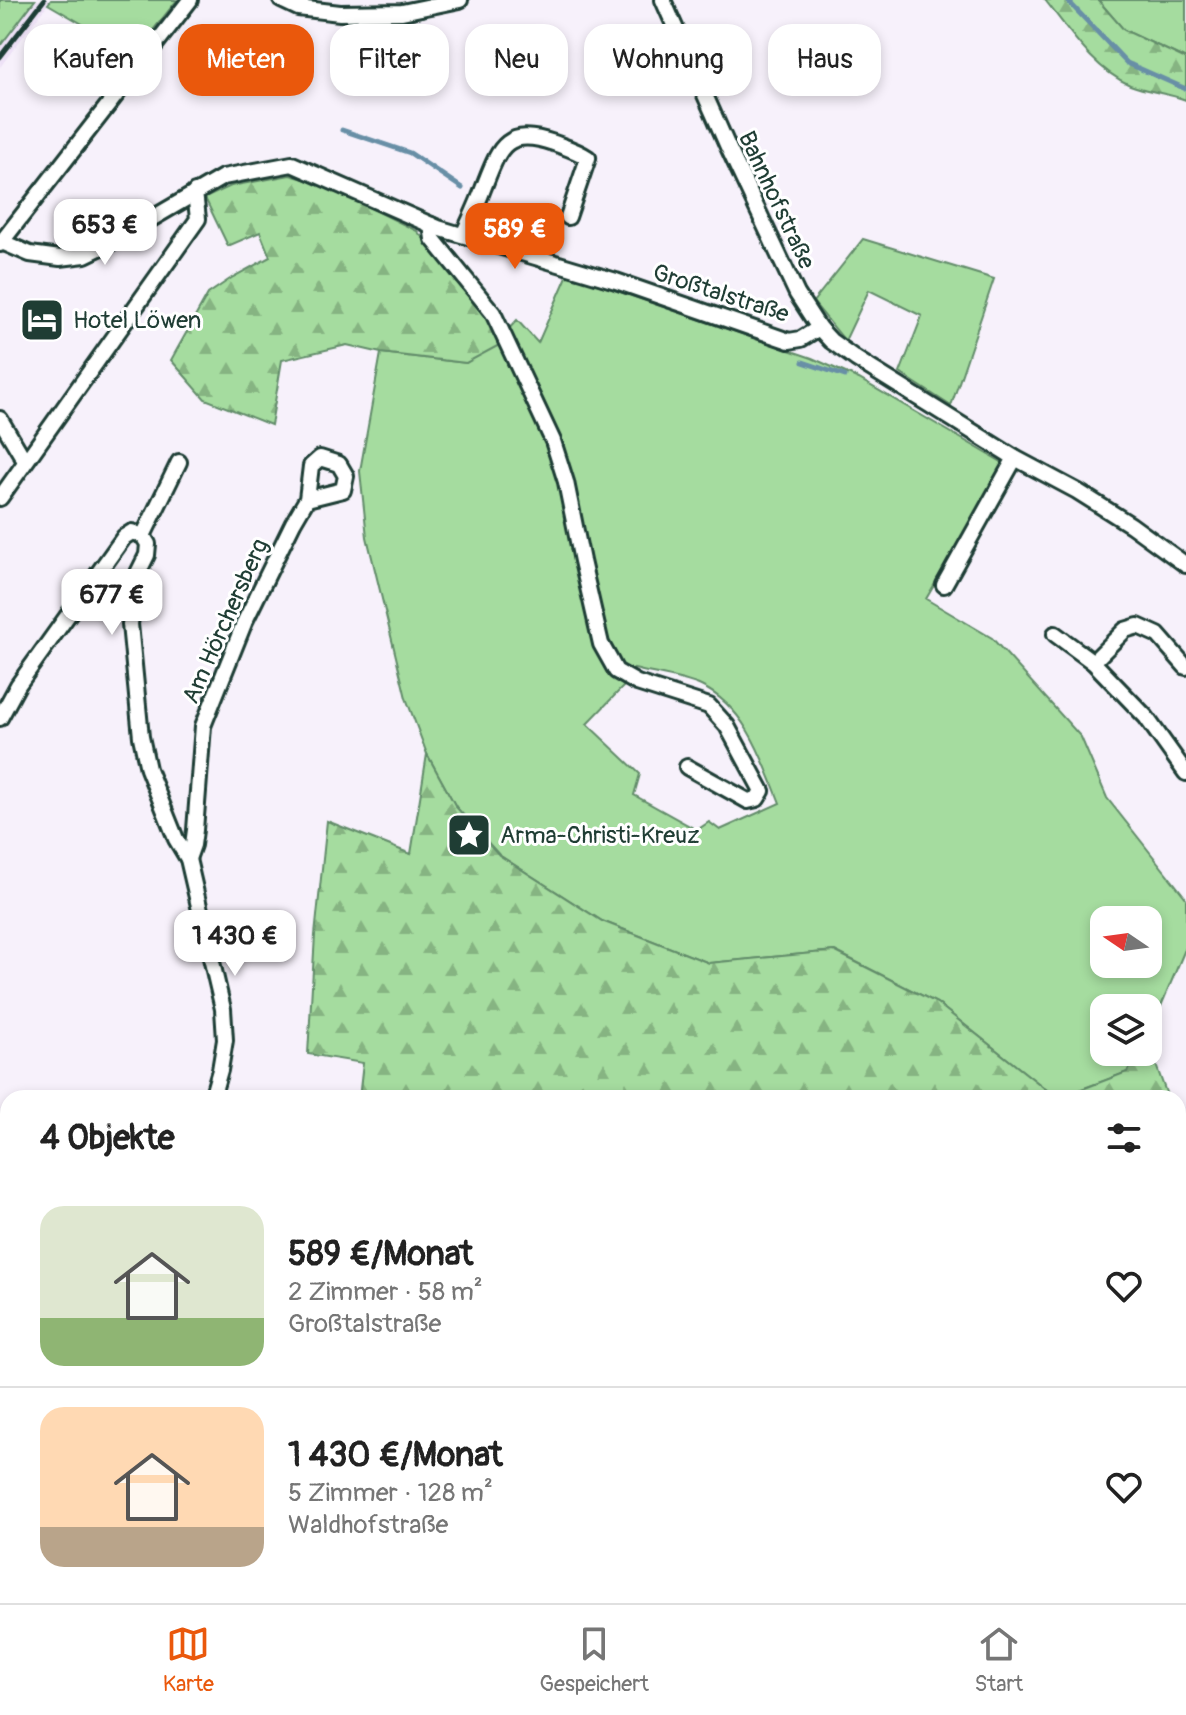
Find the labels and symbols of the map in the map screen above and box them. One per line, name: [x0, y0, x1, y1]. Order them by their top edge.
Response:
street label: Bahnhofstraße: [732, 127, 821, 274]
pin: 653 €: [49, 199, 161, 267]
pin: 589 €: [459, 203, 571, 271]
street label: Großtalstraße: [649, 258, 793, 329]
hotel icon: Hotel Löwen: [18, 296, 66, 344]
place label: Hotel Löwen: [73, 306, 201, 335]
street label: Am Hörchersberg: [176, 534, 275, 708]
pin: 677 €: [56, 569, 168, 637]
place icon: Arma-Christi-Kreuz: [445, 811, 493, 859]
place label: Arma-Christi-Kreuz: [500, 821, 700, 850]
north arrow: [1090, 906, 1162, 978]
pin: 1 430 €: [161, 910, 309, 978]

